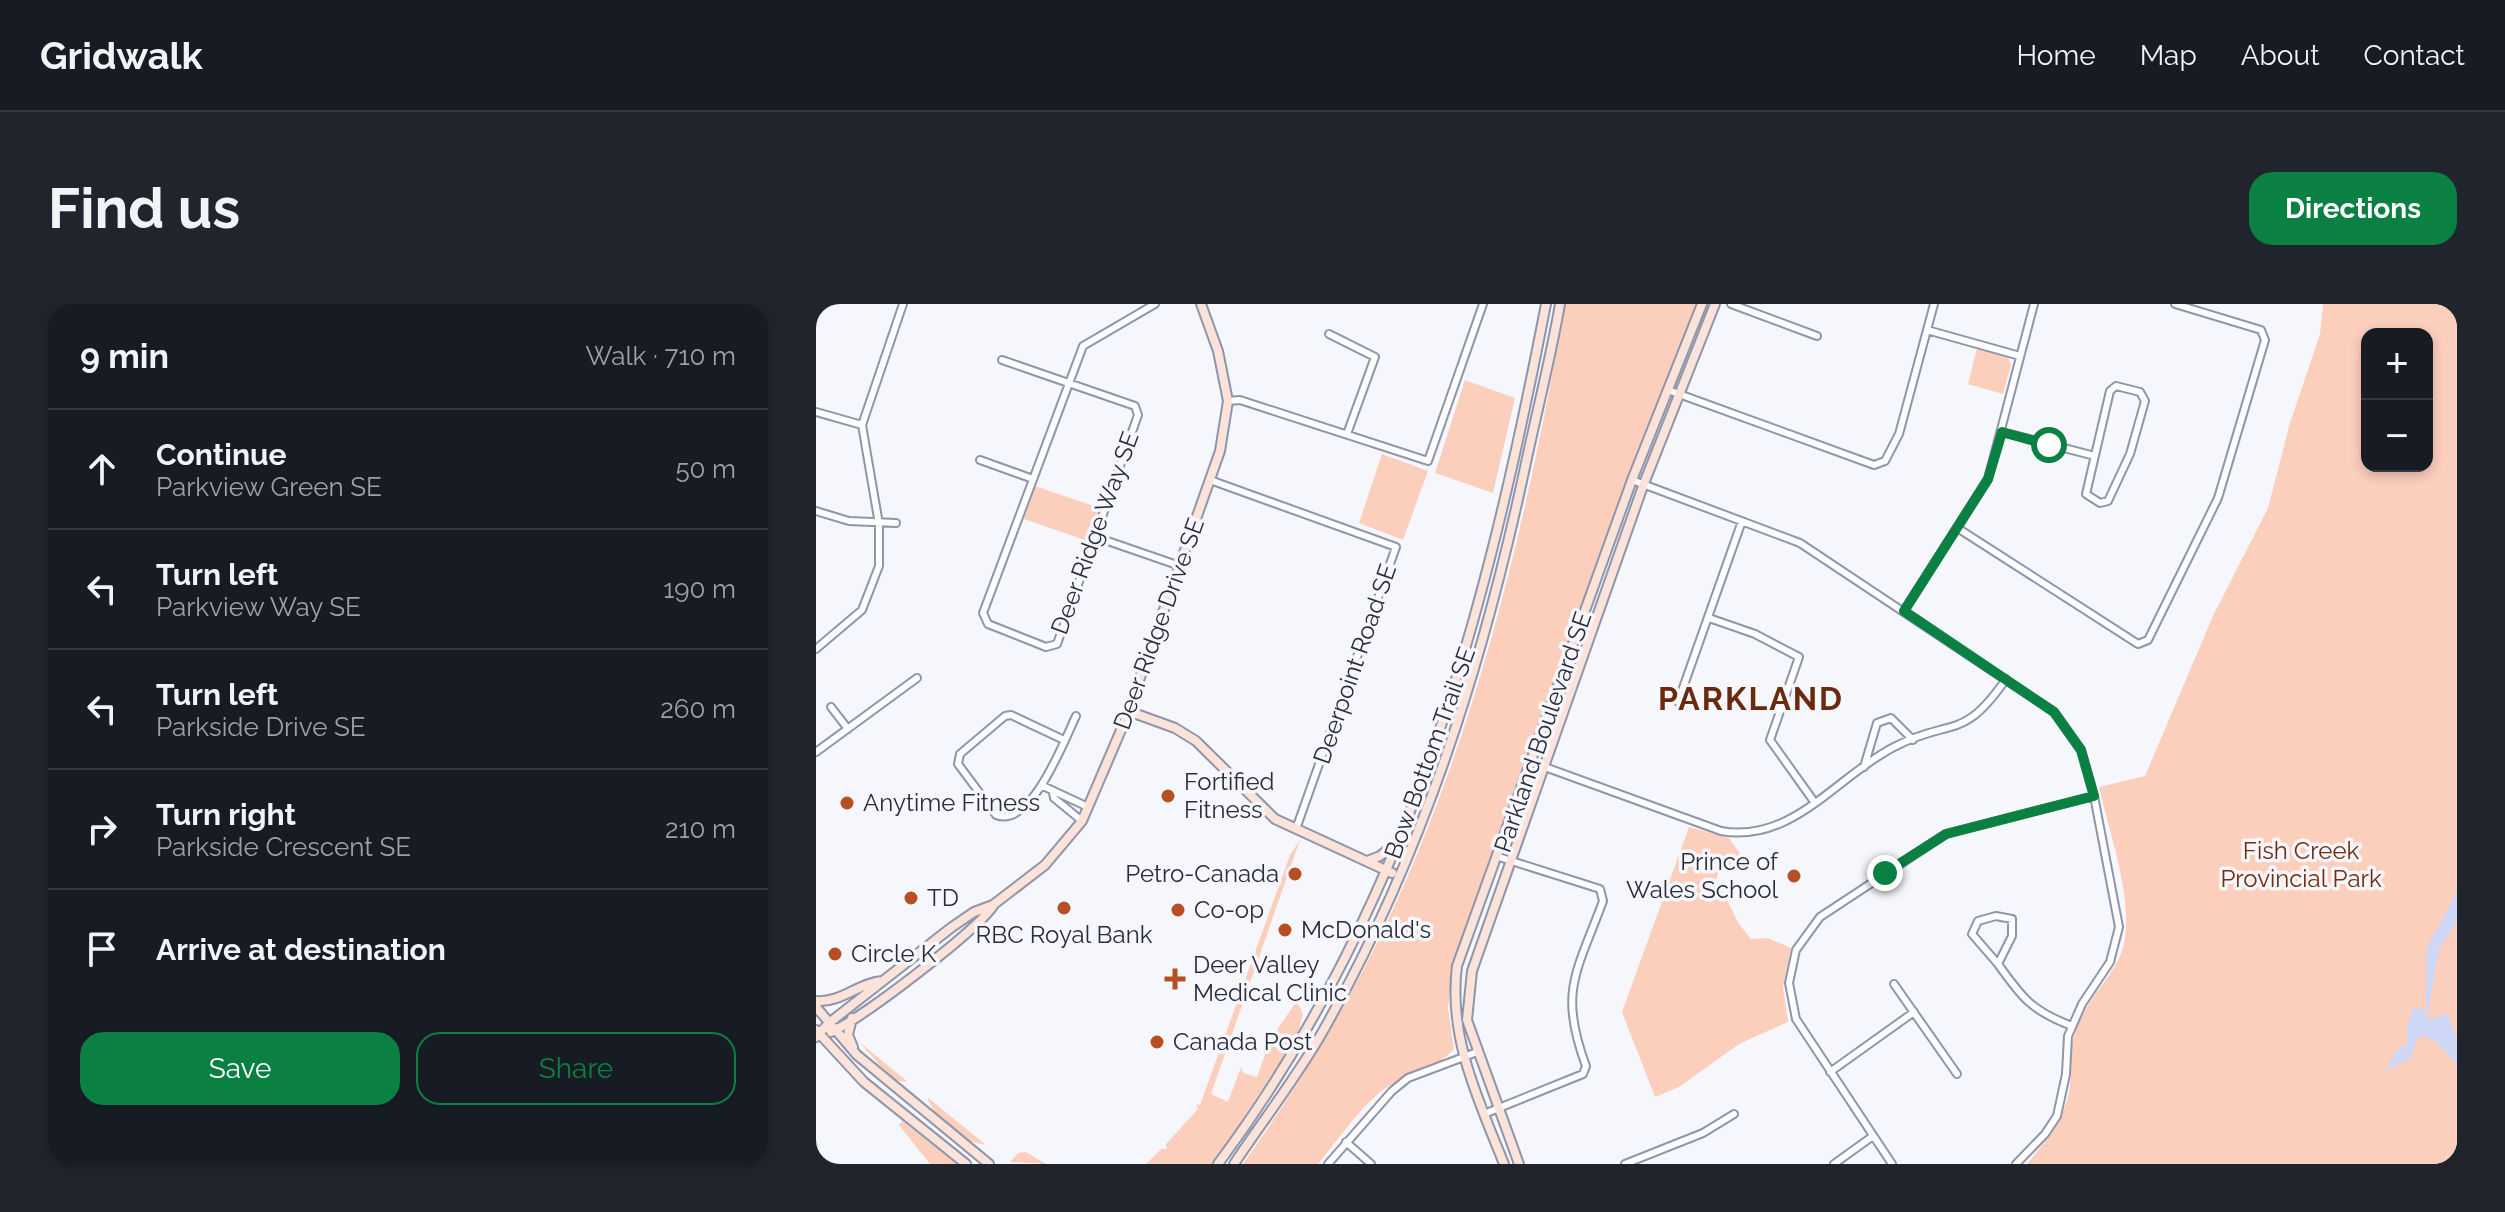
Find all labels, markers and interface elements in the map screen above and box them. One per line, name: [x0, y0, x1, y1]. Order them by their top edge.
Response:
text: Gridwalk: [40, 33, 203, 78]
text: Home: [2016, 39, 2096, 72]
text: Map: [2140, 39, 2197, 72]
text: About: [2241, 39, 2320, 72]
text: Contact: [2364, 39, 2465, 72]
button: Directions: [2249, 172, 2457, 245]
text: Find us: [48, 175, 240, 241]
map controls: [2361, 328, 2433, 472]
button: +: [2361, 328, 2433, 400]
text: 9 min: [80, 336, 169, 376]
text: Walk · 710 m: [586, 341, 736, 371]
button: −: [2361, 400, 2433, 472]
route start: [2031, 427, 2067, 463]
street label: Deer Ridge Way SE: [1044, 428, 1145, 638]
text: Continue: [156, 437, 287, 472]
icon: ahead: [80, 447, 124, 491]
text: 50 m: [675, 454, 736, 484]
text: Parkview Green SE: [156, 472, 382, 502]
street label: Deer Ridge Drive SE: [1107, 514, 1210, 733]
text: Turn left: [156, 557, 278, 592]
street label: Deerpoint Road SE: [1307, 560, 1402, 767]
icon: left: [80, 567, 124, 611]
text: 190 m: [663, 574, 736, 604]
text: Parkview Way SE: [156, 592, 361, 622]
street label: Parkland Boulevard SE: [1488, 608, 1597, 856]
street label: Bow Bottom Trail SE: [1378, 643, 1481, 862]
text: Turn left: [156, 677, 278, 712]
district label: PARKLAND: [1658, 680, 1844, 717]
icon: left: [80, 687, 124, 731]
text: 260 m: [660, 694, 736, 724]
text: Parkside Drive SE: [156, 712, 366, 742]
place label: Fortified Fitness: [1184, 767, 1274, 824]
marker: Fortified Fitness: [1159, 787, 1177, 805]
place label: Anytime Fitness: [863, 788, 1040, 817]
marker: Anytime Fitness: [838, 794, 856, 812]
text: Turn right: [156, 797, 296, 832]
icon: right: [80, 807, 124, 851]
text: 210 m: [665, 814, 736, 844]
text: Parkside Crescent SE: [156, 832, 411, 862]
park label: Fish Creek Provincial Park: [2220, 836, 2382, 893]
place label: Prince of Wales School: [1626, 847, 1779, 904]
route end: [1867, 855, 1903, 891]
place label: Petro-Canada: [1125, 859, 1279, 888]
marker: Petro-Canada: [1286, 865, 1304, 883]
marker: Prince of Wales School: [1785, 867, 1803, 885]
place label: TD: [927, 883, 959, 912]
marker: TD: [902, 889, 920, 907]
place label: Co-op: [1194, 895, 1264, 924]
marker: RBC Royal Bank: [1055, 899, 1073, 917]
marker: Co-op: [1169, 901, 1187, 919]
place label: McDonald's: [1301, 915, 1431, 944]
place label: RBC Royal Bank: [976, 920, 1153, 949]
marker: McDonald's: [1276, 921, 1294, 939]
icon: arrive: [80, 927, 124, 971]
text: Arrive at destination: [156, 932, 446, 967]
place label: Circle K: [851, 939, 937, 968]
marker: Circle K: [826, 945, 844, 963]
place label: Deer Valley Medical Clinic: [1193, 950, 1347, 1007]
marker: Deer Valley Medical Clinic: [1164, 968, 1186, 990]
place label: Canada Post: [1173, 1027, 1312, 1056]
button: Save: [80, 1032, 400, 1105]
button: Share: [416, 1032, 736, 1105]
marker: Canada Post: [1148, 1033, 1166, 1051]

